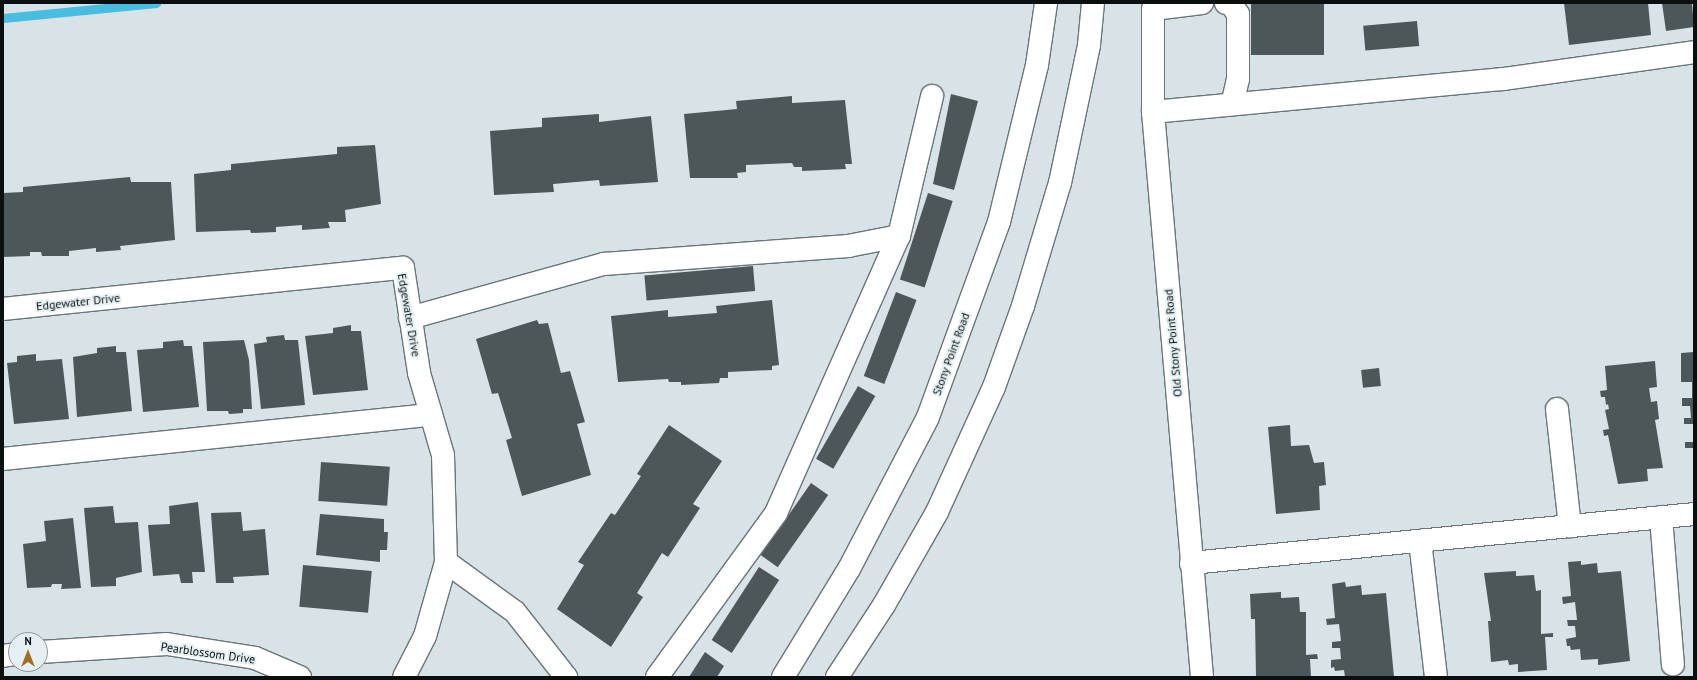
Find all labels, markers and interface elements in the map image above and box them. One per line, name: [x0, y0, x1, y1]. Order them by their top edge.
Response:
street label: Edgewater Drive: [395, 272, 423, 358]
street label: Old Stony Point Road: [1161, 288, 1185, 398]
street label: Edgewater Drive: [35, 290, 121, 314]
street label: Stony Point Road: [929, 311, 973, 397]
north arrow: [8, 632, 48, 672]
text: N: [24, 634, 32, 648]
street label: Pearblossom Drive: [160, 639, 256, 667]

